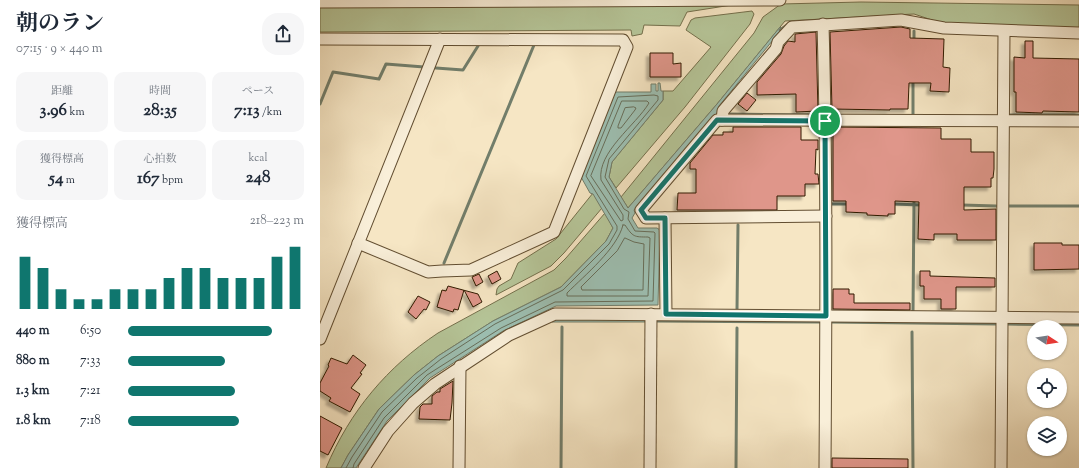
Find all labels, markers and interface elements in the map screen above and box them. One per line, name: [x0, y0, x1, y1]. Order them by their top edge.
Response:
text: 朝のラン: [16, 9, 104, 41]
button: share: [262, 13, 304, 55]
text: 07:15 · 9 × 440 m: [16, 40, 103, 58]
text: 距離: [51, 83, 73, 99]
text: 時間: [149, 83, 171, 99]
text: ペース: [242, 83, 274, 99]
text: 3.96: [40, 99, 67, 123]
text: 28:35: [143, 99, 177, 123]
text: 7:13: [234, 99, 260, 123]
text: km: [67, 104, 84, 120]
text: /km: [260, 104, 282, 120]
pin: [808, 104, 842, 138]
icon: arrive: [814, 110, 836, 132]
text: kcal: [249, 150, 267, 166]
text: 獲得標高: [40, 151, 84, 167]
text: 心拍数: [144, 151, 177, 167]
text: 248: [245, 166, 271, 190]
text: 54: [49, 167, 63, 191]
text: 167: [137, 167, 160, 191]
text: m: [63, 172, 75, 188]
text: bpm: [160, 172, 183, 188]
text: 218–223 m: [250, 212, 304, 230]
text: 獲得標高: [16, 215, 68, 233]
north arrow: [1027, 320, 1067, 360]
map controls: [1027, 320, 1067, 456]
text: 440 m: [16, 322, 49, 340]
text: 6:50: [80, 322, 101, 340]
text: 880 m: [16, 352, 49, 370]
text: 7:33: [80, 352, 100, 370]
button: locate: [1027, 368, 1067, 408]
text: 1.3 km: [16, 382, 50, 400]
text: 7:21: [80, 382, 100, 400]
text: 1.8 km: [16, 412, 51, 430]
text: 7:18: [80, 412, 101, 430]
button: layers: [1027, 416, 1067, 456]

